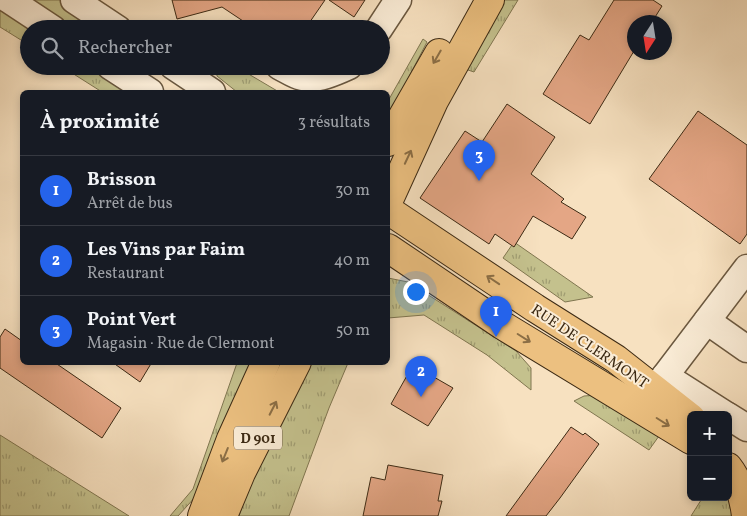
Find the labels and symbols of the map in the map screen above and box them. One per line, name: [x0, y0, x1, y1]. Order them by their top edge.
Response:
north arrow: [627, 15, 672, 60]
one-way arrow: [432, 50, 442, 65]
pin: 3: [463, 140, 495, 181]
one-way arrow: [403, 150, 413, 165]
one-way arrow: [487, 275, 501, 285]
your location: [403, 279, 429, 305]
pin: 1: [480, 296, 512, 337]
street label: RUE DE CLERMONT: [526, 300, 652, 395]
one-way arrow: [516, 334, 530, 344]
pin: 2: [405, 356, 437, 397]
one-way arrow: [269, 401, 278, 416]
one-way arrow: [655, 418, 669, 428]
road number: D 901: [234, 426, 282, 449]
one-way arrow: [220, 447, 229, 462]

